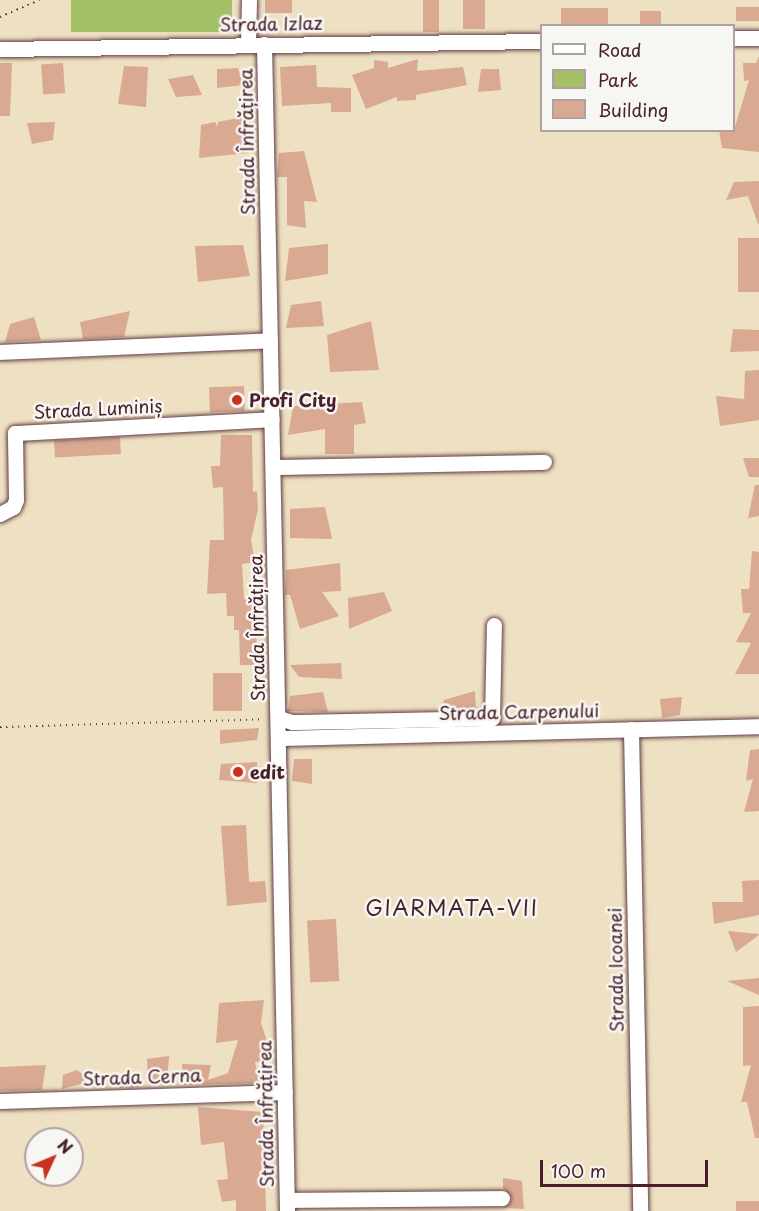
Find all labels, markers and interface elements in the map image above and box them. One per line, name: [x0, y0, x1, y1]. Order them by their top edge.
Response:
street label: Strada Izlaz: [219, 12, 323, 36]
legend: [540, 24, 735, 132]
text: Road: [598, 36, 642, 63]
text: Park: [598, 66, 638, 93]
street label: Strada Înfrățirea: [235, 68, 259, 216]
text: Building: [598, 96, 668, 123]
place label: Profi City: [249, 389, 337, 411]
marker: Profi City: [230, 393, 244, 407]
street label: Strada Luminiș: [33, 395, 163, 423]
street label: Strada Înfrățirea: [245, 554, 269, 702]
street label: Strada Carpenului: [439, 700, 599, 724]
place label: edit: [250, 761, 285, 783]
marker: edit: [231, 765, 245, 779]
district label: GIARMATA-VII: [367, 894, 537, 920]
street label: Strada Icoanei: [604, 907, 628, 1033]
street label: Strada Înfrățirea: [254, 1040, 278, 1188]
street label: Strada Cerna: [82, 1064, 202, 1090]
north arrow: [24, 1127, 84, 1187]
text: N: [52, 1133, 79, 1159]
scale bar: [543, 1148, 711, 1186]
text: 100 m: [551, 1157, 606, 1184]

